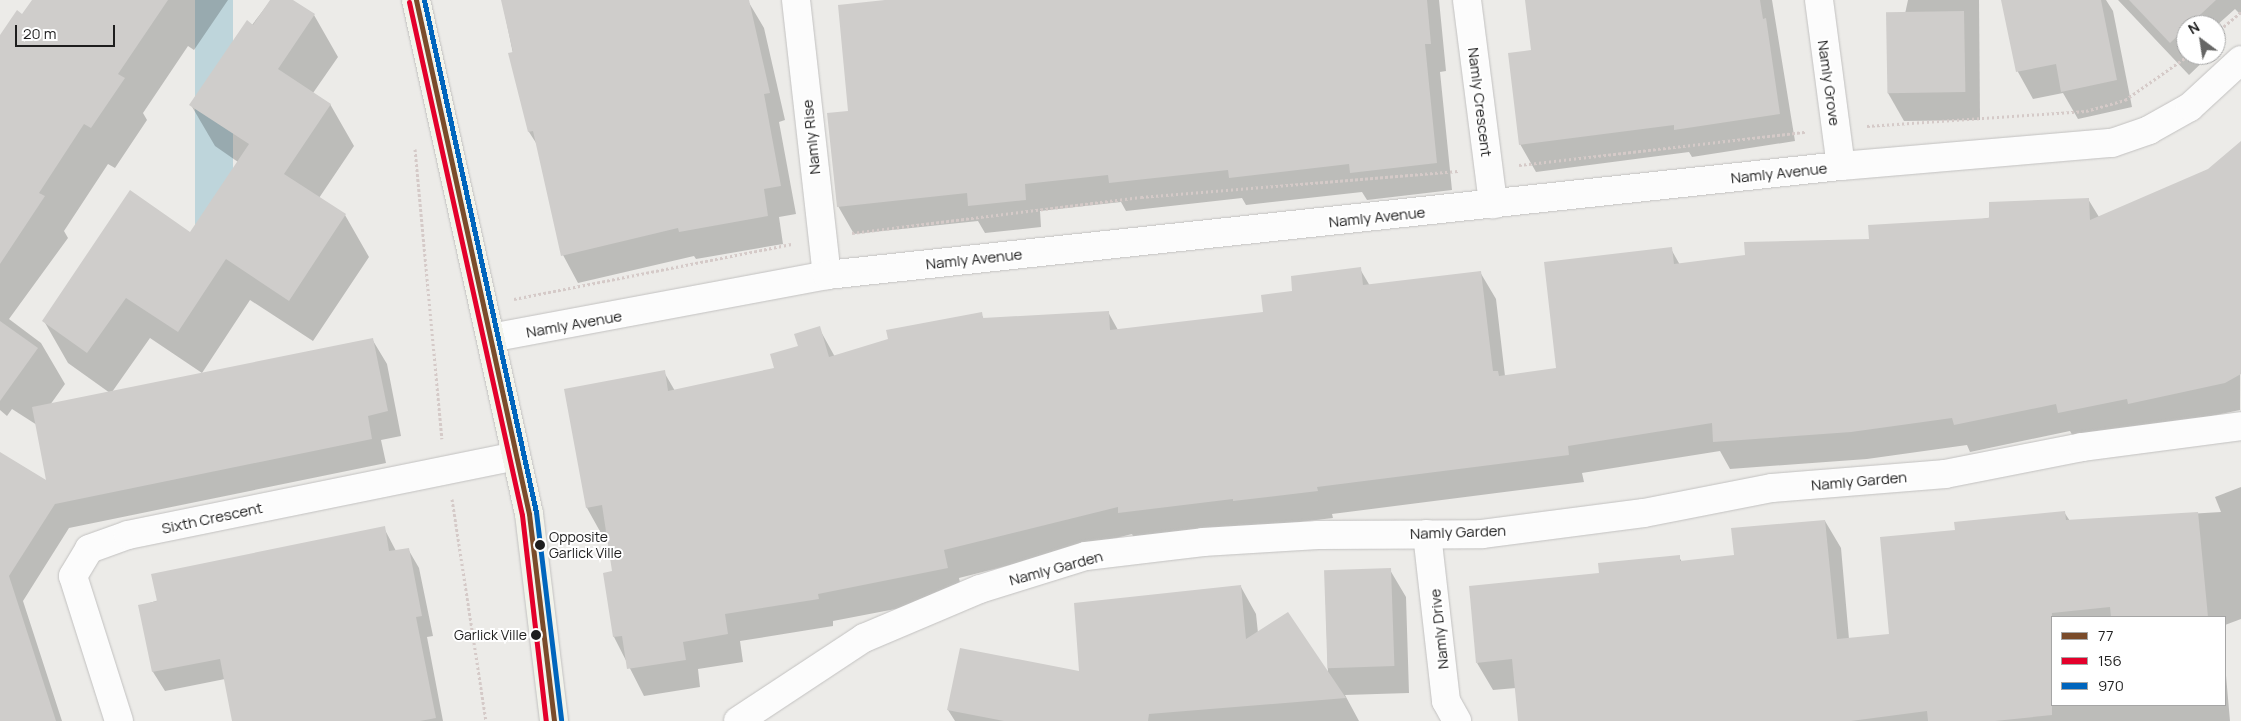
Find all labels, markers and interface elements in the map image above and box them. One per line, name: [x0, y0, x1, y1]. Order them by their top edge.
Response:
scale bar: [18, 15, 118, 47]
north arrow: [2176, 15, 2226, 65]
text: N: [2184, 17, 2203, 38]
text: 20 m: [23, 23, 56, 44]
street label: Namly Grove: [1814, 39, 1844, 127]
street label: Namly Crescent: [1464, 46, 1496, 158]
street label: Namly Rise: [798, 99, 824, 175]
street label: Namly Avenue: [1730, 159, 1828, 187]
street label: Namly Avenue: [1328, 203, 1426, 231]
street label: Namly Avenue: [925, 245, 1023, 273]
street label: Namly Avenue: [525, 307, 623, 341]
street label: Namly Garden: [1810, 468, 1908, 494]
street label: Sixth Crescent: [160, 499, 264, 537]
street label: Namly Garden: [1410, 521, 1506, 543]
place label: Opposite Garlick Ville: [549, 529, 622, 562]
marker: Opposite Garlick Ville: [535, 540, 545, 550]
street label: Namly Garden: [1007, 547, 1105, 589]
street label: Namly Drive: [1426, 588, 1452, 670]
legend: [2051, 616, 2226, 706]
text: 77: [2098, 625, 2113, 646]
place label: Garlick Ville: [454, 627, 527, 643]
marker: Garlick Ville: [531, 630, 541, 640]
text: 156: [2098, 650, 2122, 671]
text: 970: [2098, 675, 2124, 696]

